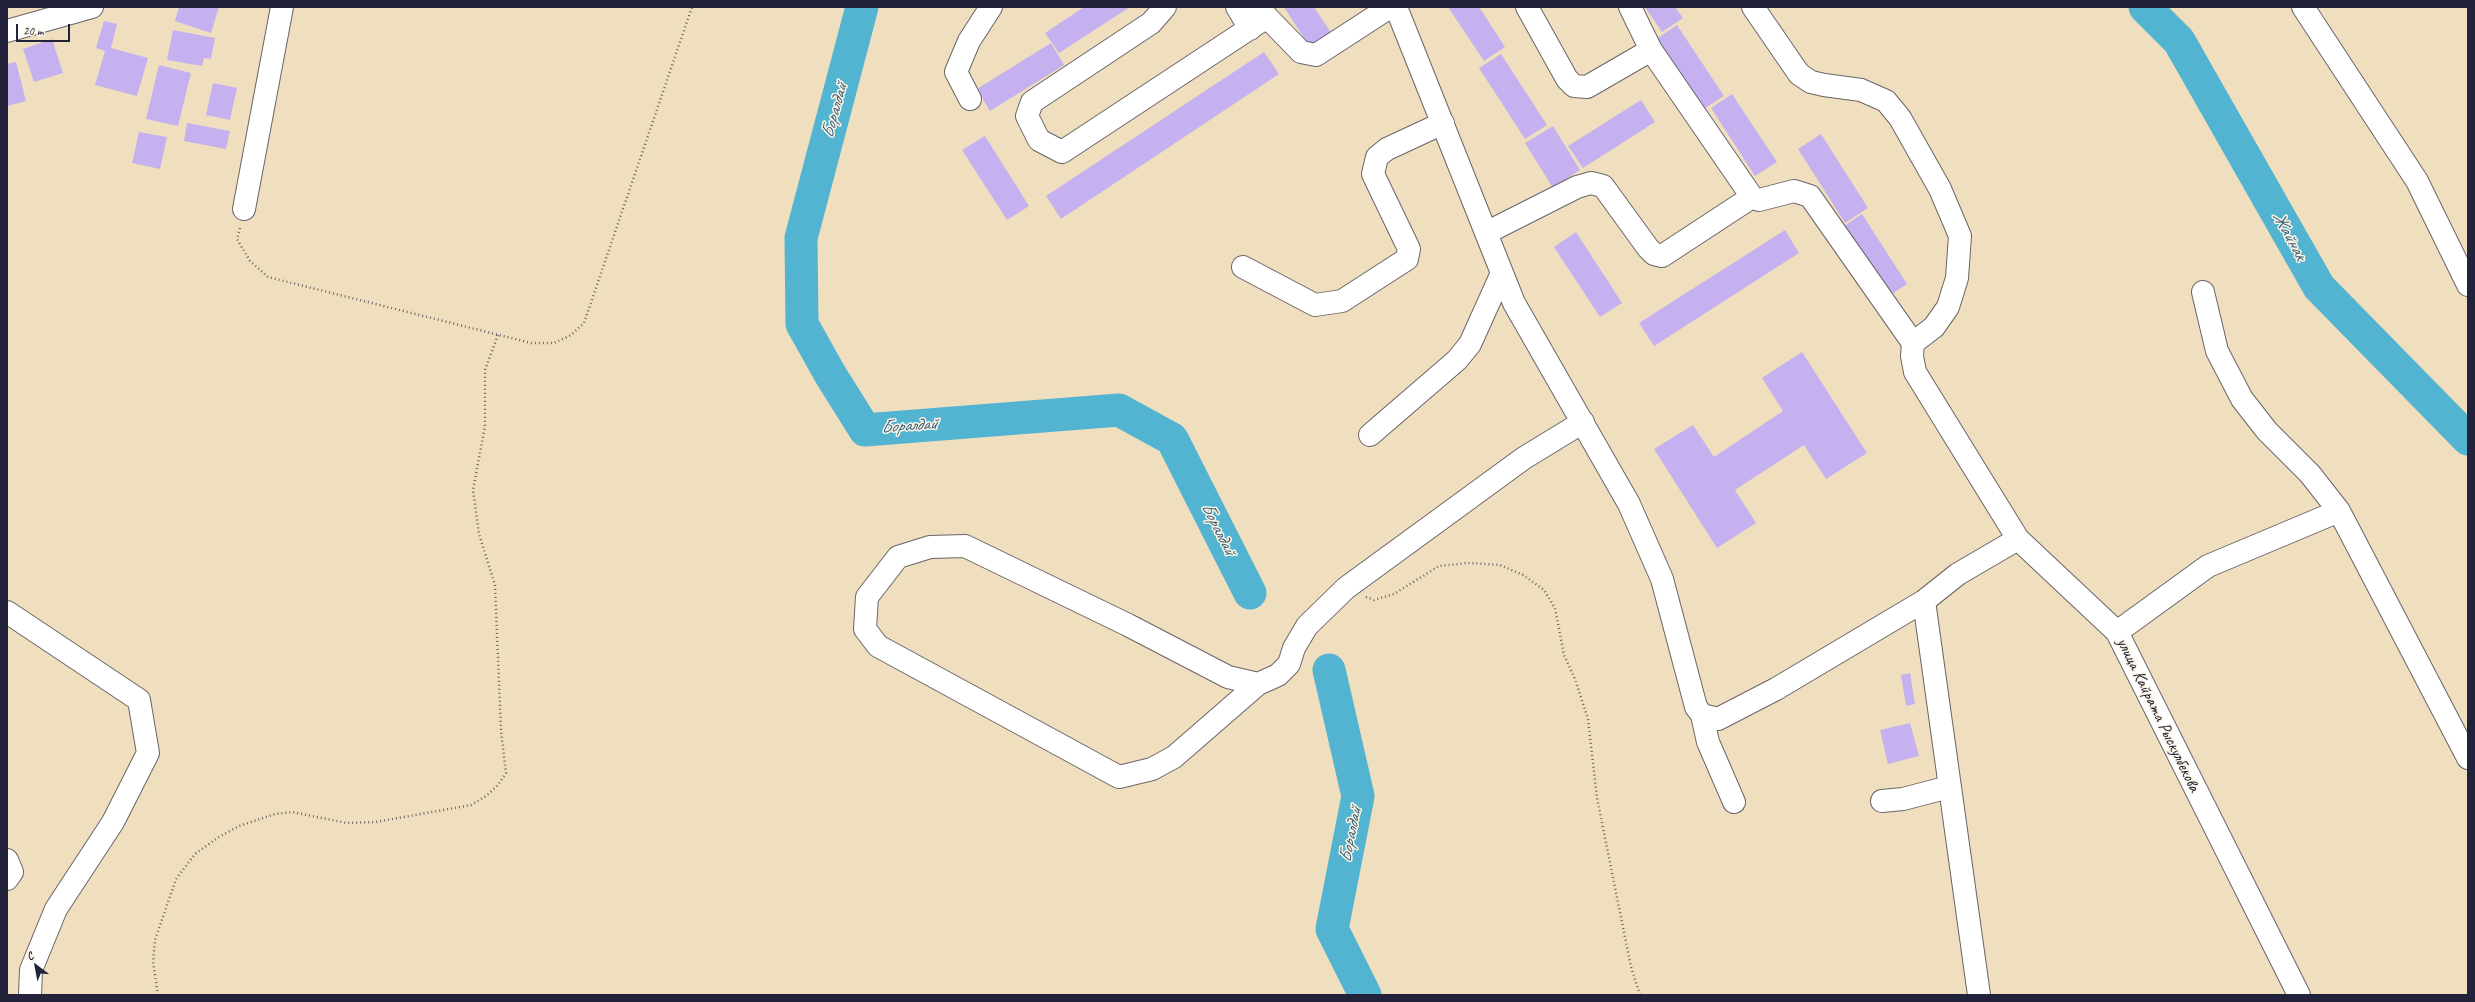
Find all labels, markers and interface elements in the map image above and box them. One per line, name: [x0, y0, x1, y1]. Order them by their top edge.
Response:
scale bar: [18, 16, 72, 42]
text: 20 m: [23, 23, 43, 39]
water label: Боралдай: [817, 81, 853, 141]
water label: Жайнак: [2267, 208, 2311, 264]
water label: Боралдай: [880, 413, 938, 439]
water label: Боралдай: [1196, 499, 1240, 559]
street label: улица Кайрата Рыскулбекова: [2112, 635, 2204, 795]
water label: Боралдай: [1335, 806, 1367, 864]
north arrow: [16, 946, 56, 986]
text: С: [24, 948, 36, 963]

